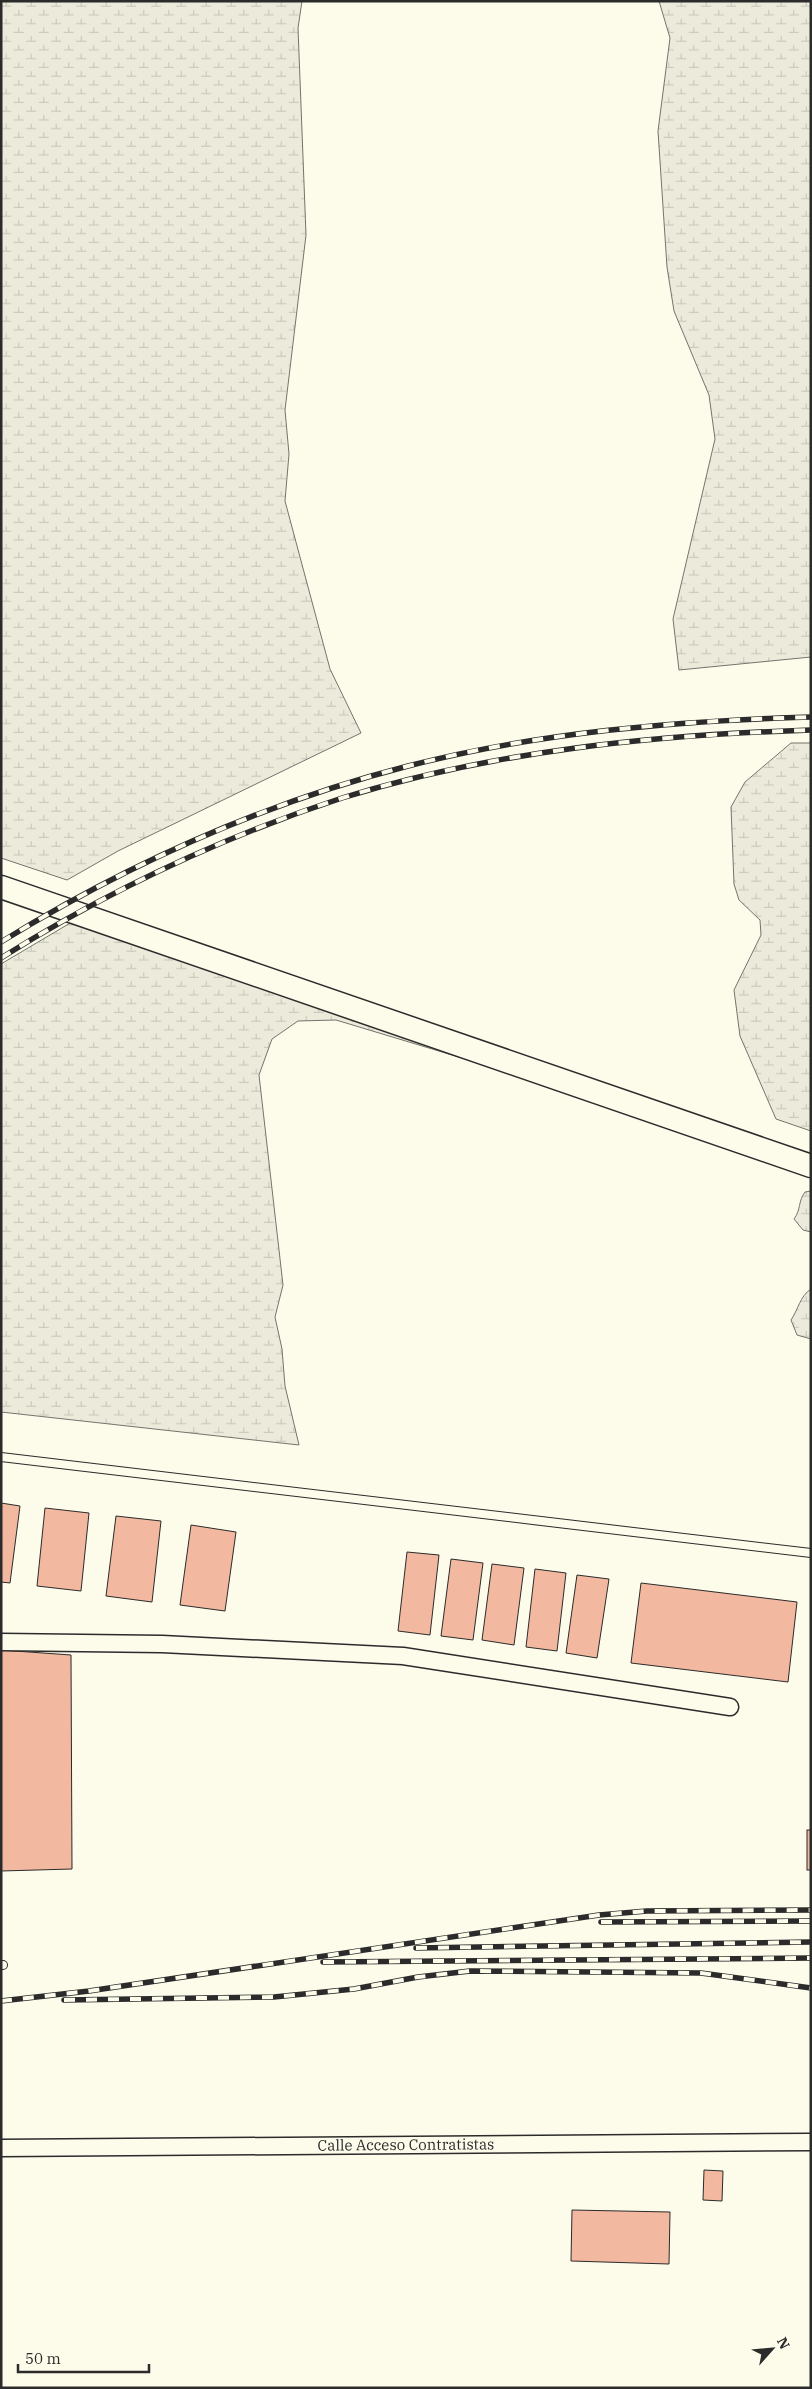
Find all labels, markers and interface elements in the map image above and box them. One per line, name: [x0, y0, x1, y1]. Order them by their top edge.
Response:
street label: Calle Acceso Contratistas: [318, 2134, 494, 2155]
north arrow: [747, 2324, 797, 2374]
text: N: [773, 2334, 794, 2352]
scale bar: [18, 2342, 149, 2374]
text: 50 m: [25, 2349, 61, 2368]

